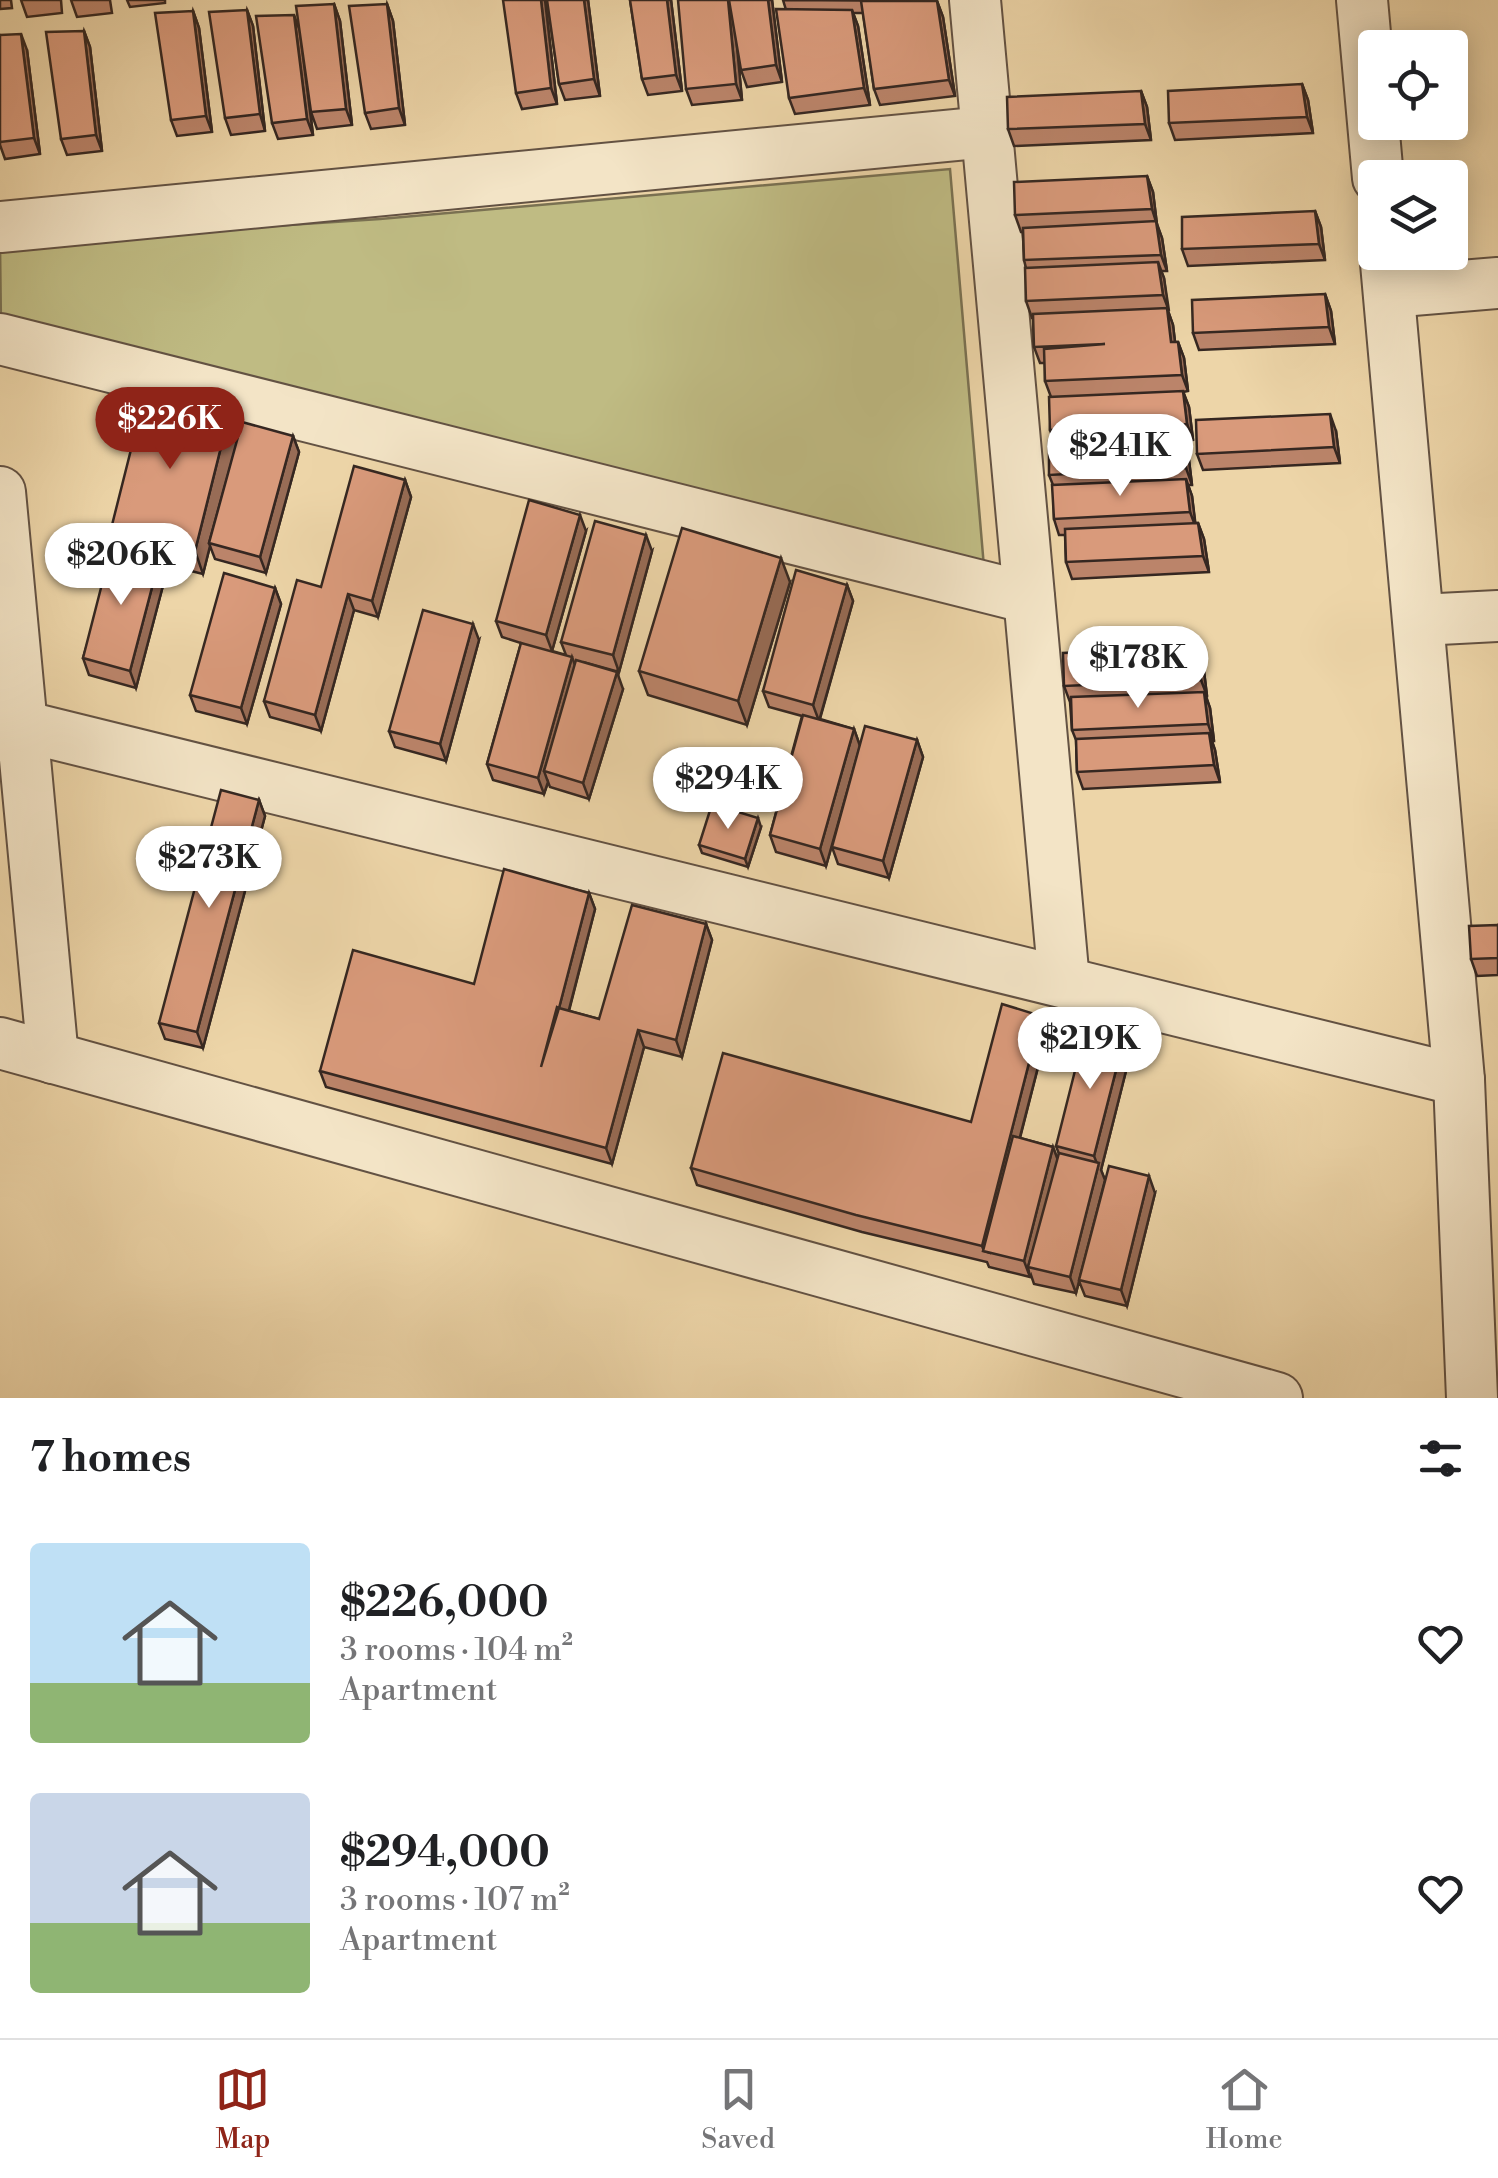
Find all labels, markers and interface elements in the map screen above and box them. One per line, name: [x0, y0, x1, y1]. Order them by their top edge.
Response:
map controls: [1358, 30, 1468, 270]
button: locate: [1358, 30, 1468, 140]
button: layers: [1358, 160, 1468, 270]
pin: $226K: [100, 387, 240, 472]
text: $226K: [117, 399, 223, 439]
pin: $241K: [1050, 414, 1190, 499]
text: $241K: [1069, 426, 1171, 466]
pin: $206K: [51, 523, 191, 608]
text: $206K: [67, 535, 175, 575]
pin: $178K: [1068, 626, 1208, 711]
text: $178K: [1089, 638, 1187, 678]
pin: $294K: [658, 747, 798, 832]
text: $294K: [675, 759, 781, 799]
pin: $273K: [139, 826, 279, 911]
text: $273K: [158, 838, 260, 878]
pin: $219K: [1020, 1007, 1160, 1092]
text: $219K: [1040, 1019, 1140, 1059]
icon: filters: [1413, 1431, 1468, 1486]
text: 7 homes: [30, 1432, 191, 1485]
text: $226,000: [340, 1577, 548, 1630]
icon: home: [110, 1583, 230, 1703]
icon: heart: [1413, 1616, 1468, 1671]
text: 3 rooms · 104 m²: [340, 1630, 573, 1670]
text: Apartment: [340, 1670, 497, 1710]
text: $294,000: [340, 1827, 550, 1880]
icon: home: [110, 1833, 230, 1953]
icon: heart: [1413, 1866, 1468, 1921]
text: 3 rooms · 107 m²: [340, 1880, 570, 1920]
text: Apartment: [340, 1920, 497, 1960]
tab: Map: [215, 2062, 271, 2157]
tab: Saved: [701, 2062, 775, 2157]
tab: Home: [1206, 2062, 1283, 2157]

